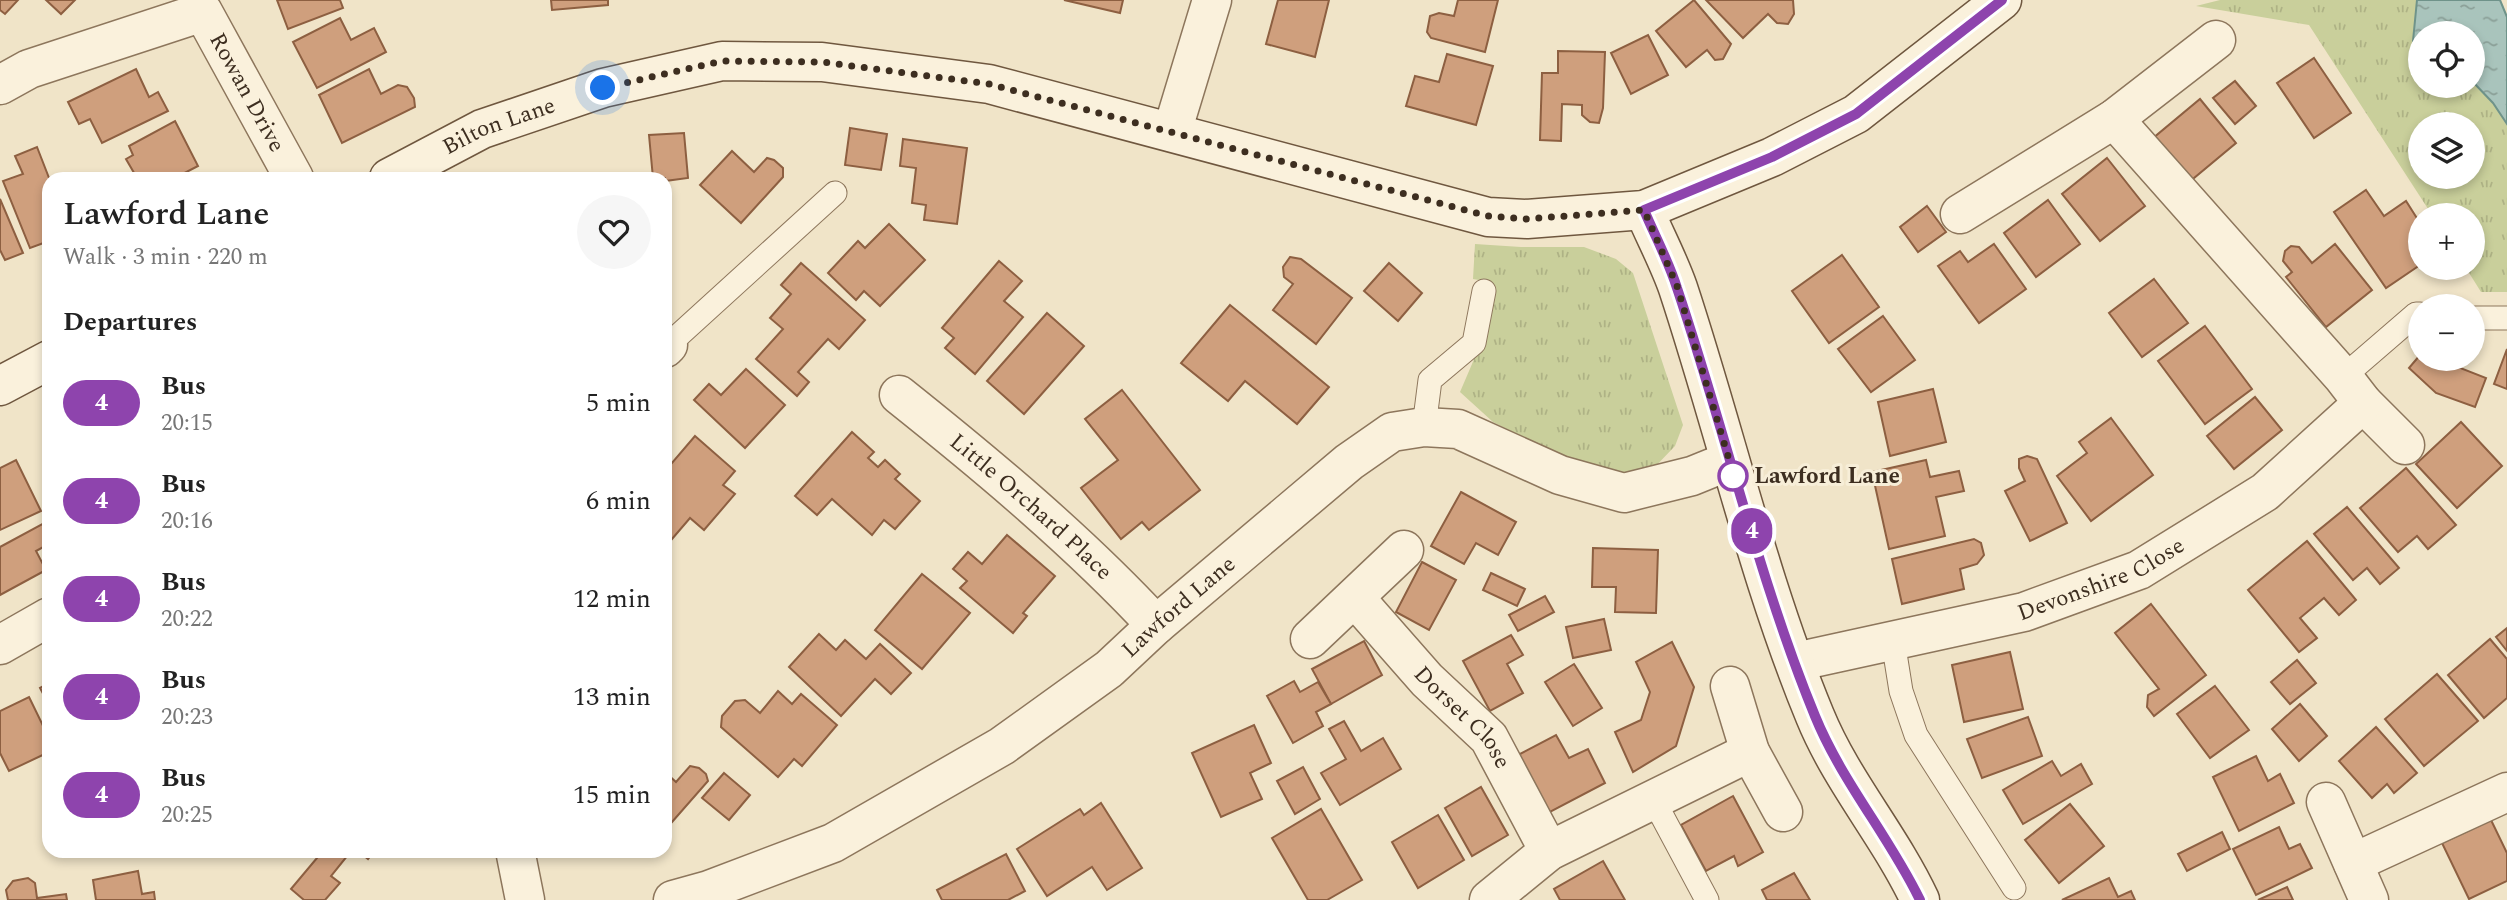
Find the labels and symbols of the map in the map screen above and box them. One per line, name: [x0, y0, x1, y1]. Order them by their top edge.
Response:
street label: Rowan Drive: [200, 26, 294, 159]
your location: [585, 70, 620, 105]
street label: Bilton Lane: [436, 88, 560, 164]
street label: Little Orchard Place: [942, 425, 1120, 589]
place label: Lawford Lane: [1754, 459, 1900, 494]
marker: Lawford Lane: [1718, 461, 1748, 491]
line badge: 4: [1729, 508, 1775, 554]
street label: Devonshire Close: [2012, 528, 2191, 631]
street label: Lawford Lane: [1114, 547, 1243, 666]
street label: Dorset Close: [1405, 658, 1520, 775]

